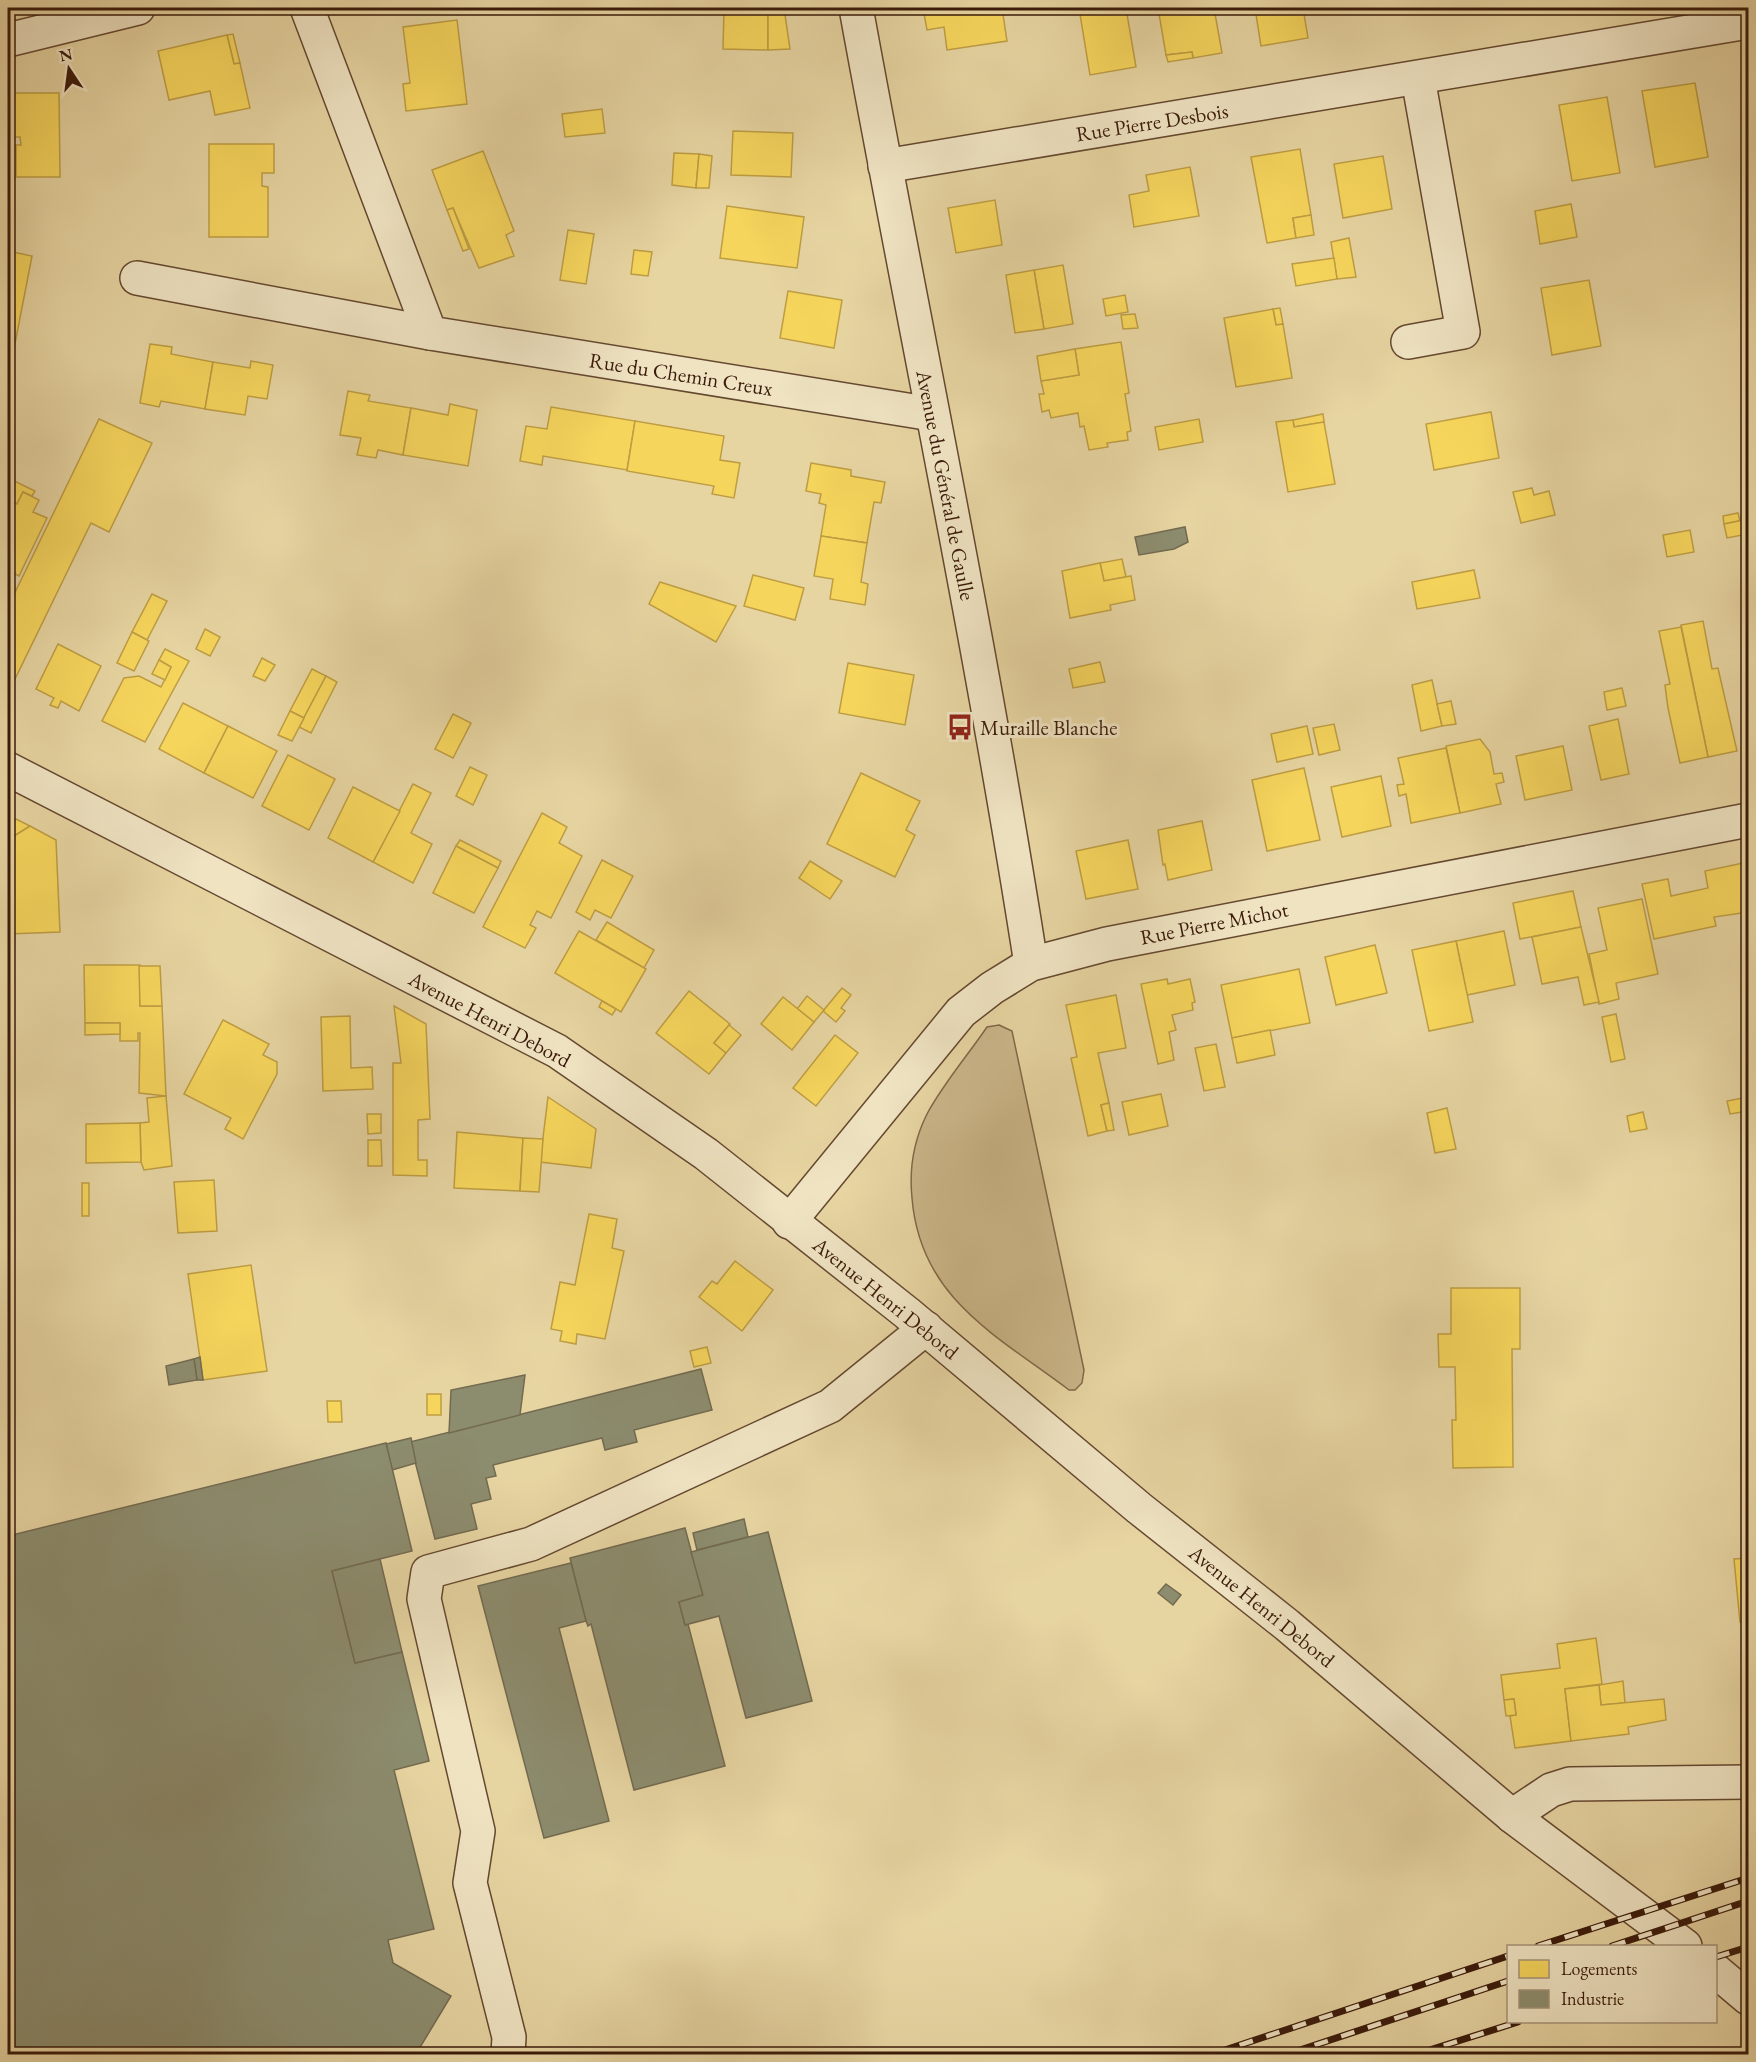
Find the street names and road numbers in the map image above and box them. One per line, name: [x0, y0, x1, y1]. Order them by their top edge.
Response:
street label: Rue Pierre Desbois: [1074, 97, 1230, 147]
street label: Rue du Chemin Creux: [587, 346, 775, 402]
street label: Avenue du Général de Gaulle: [910, 367, 982, 602]
street label: Rue Pierre Michot: [1138, 895, 1291, 951]
street label: Avenue Henri Debord: [403, 964, 576, 1073]
street label: Avenue Henri Debord: [807, 1230, 965, 1365]
street label: Avenue Henri Debord: [1183, 1538, 1341, 1673]

